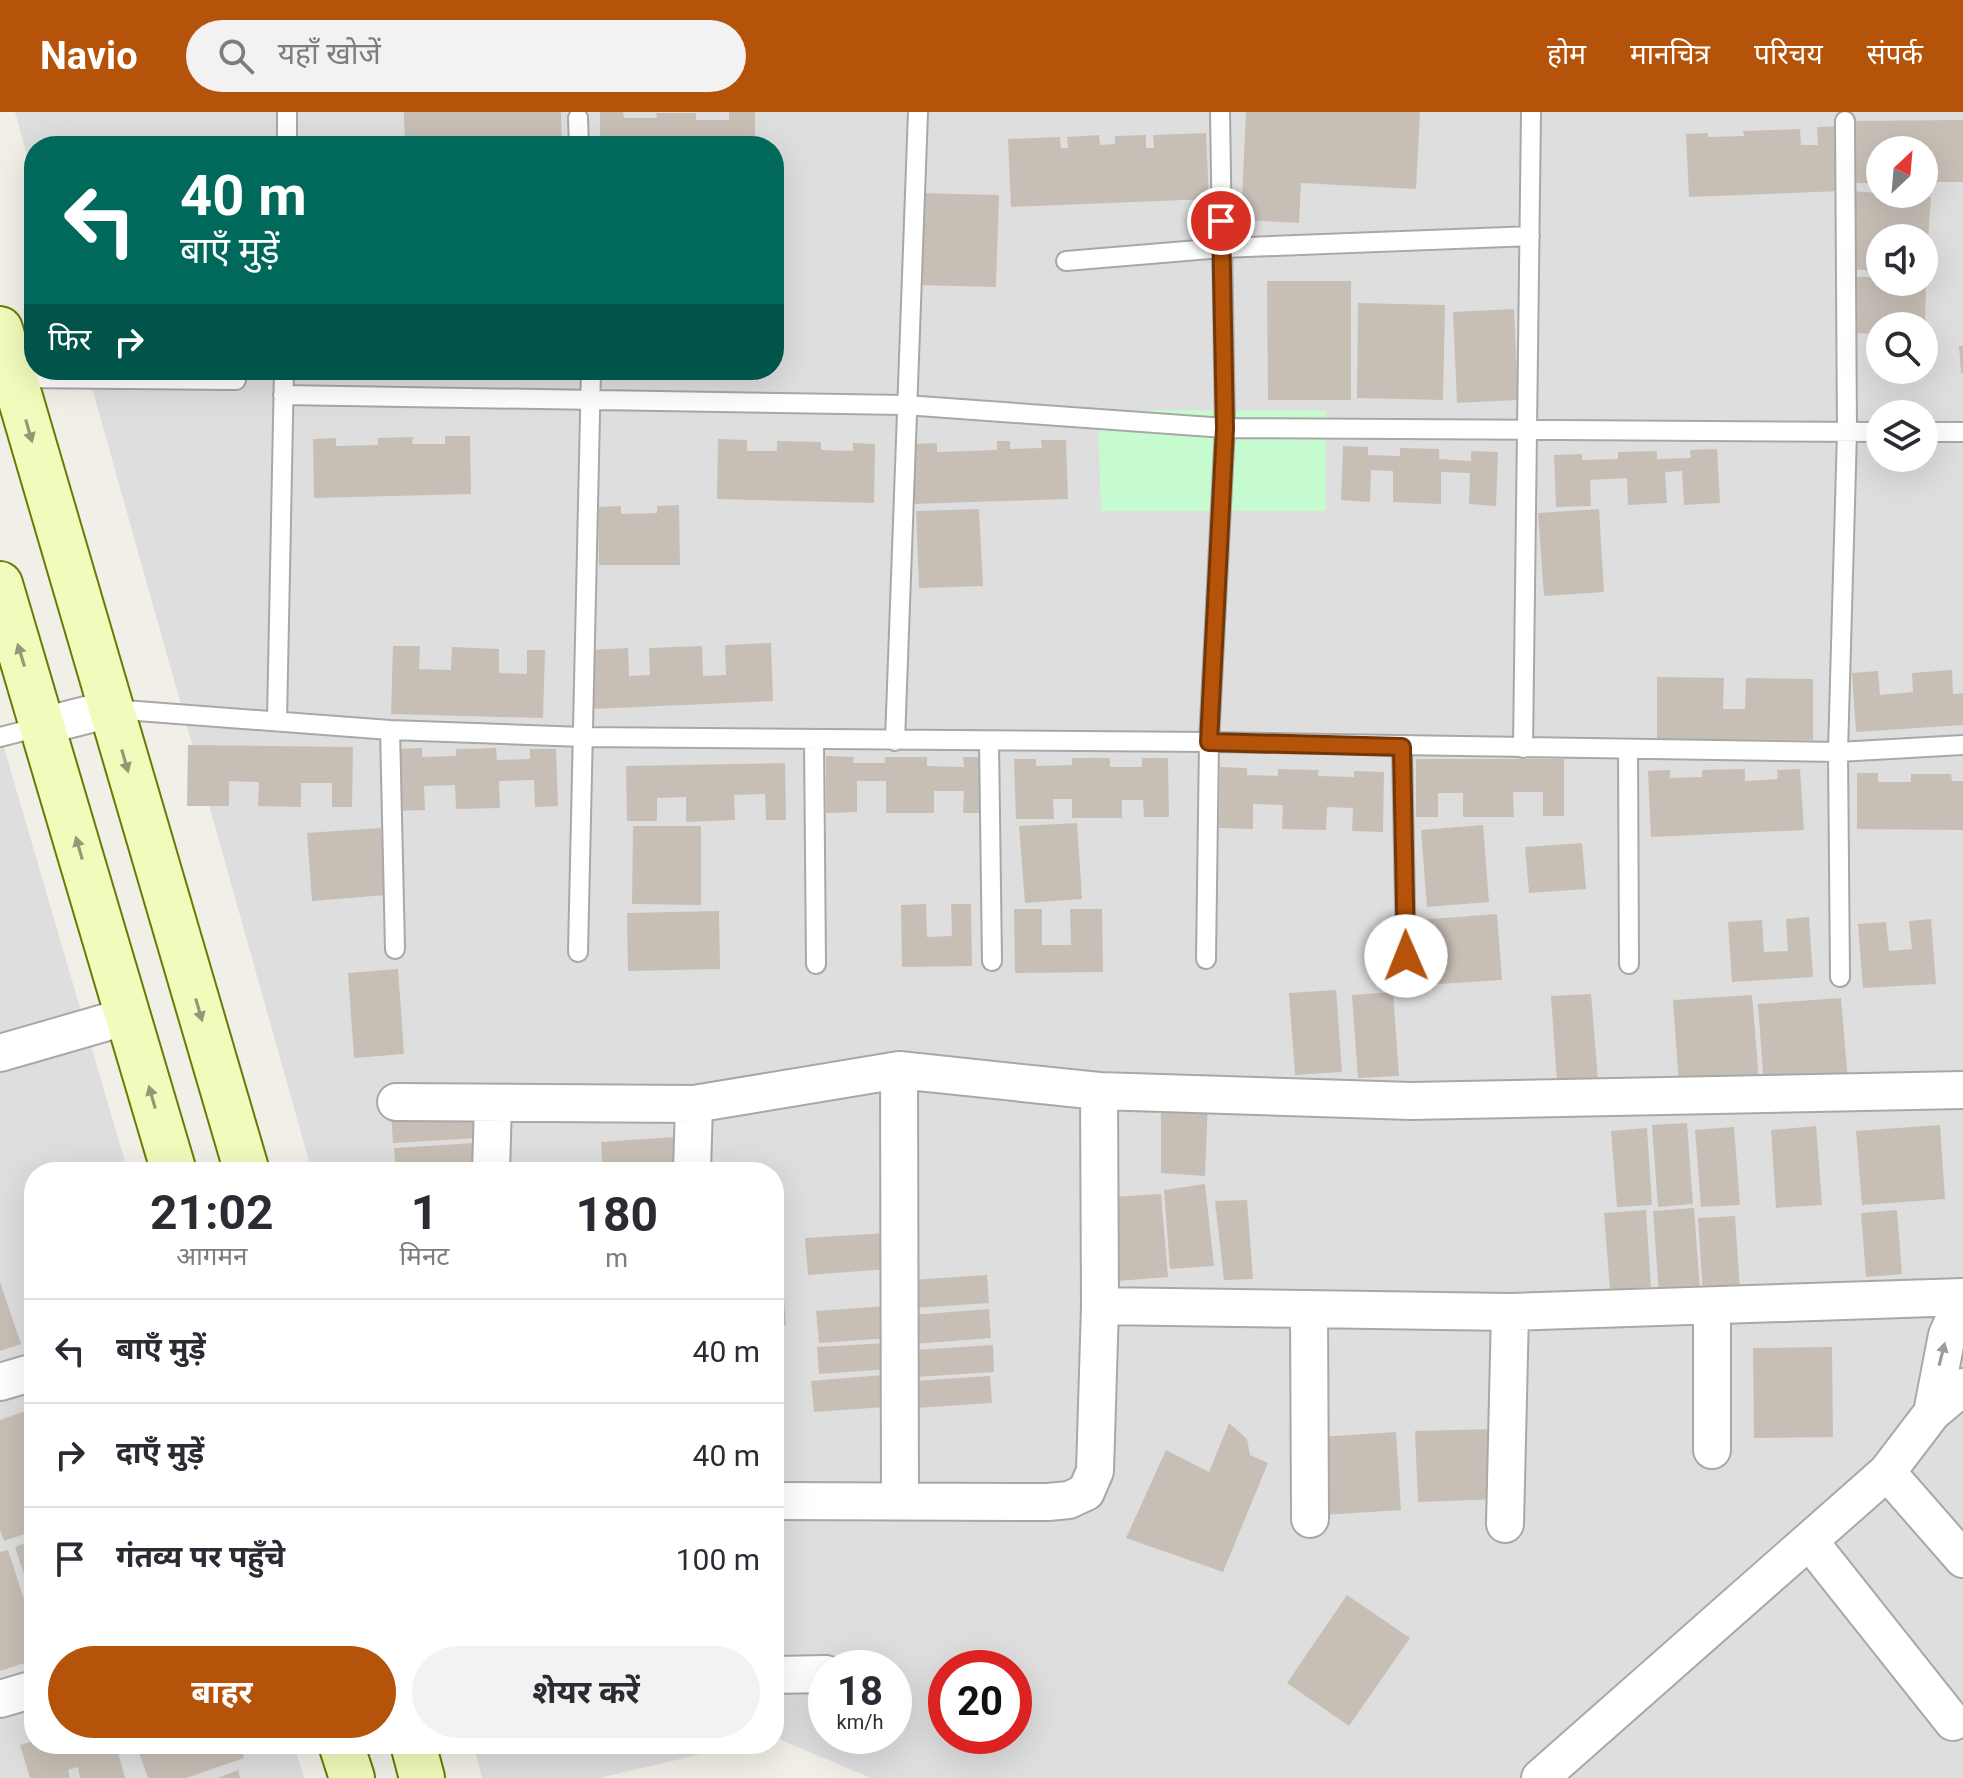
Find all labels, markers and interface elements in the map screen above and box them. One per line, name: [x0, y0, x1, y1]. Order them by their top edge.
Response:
search box: [186, 20, 746, 92]
text: Navio: [40, 34, 138, 78]
icon: search: [214, 34, 258, 78]
text: यहाँ खोजें: [278, 36, 381, 71]
text: होम: [1547, 38, 1586, 71]
text: मानचित्र: [1630, 38, 1710, 71]
text: परिचय: [1754, 38, 1823, 71]
text: संपर्क: [1867, 38, 1923, 71]
north arrow: [1866, 136, 1938, 208]
map controls: [1866, 136, 1938, 472]
text: 40 m: [180, 163, 307, 229]
icon: left: [48, 168, 152, 272]
pin: [1187, 187, 1255, 255]
icon: arrive: [1199, 199, 1243, 243]
button: sound: [1866, 224, 1938, 296]
text: बाएँ मुड़ें: [180, 230, 280, 272]
button: search: [1866, 312, 1938, 384]
icon: right: [107, 320, 151, 364]
text: फिर: [48, 322, 91, 357]
button: layers: [1866, 400, 1938, 472]
one-way arrow: [23, 419, 36, 443]
one-way arrow: [15, 642, 27, 666]
one-way arrow: [119, 749, 132, 773]
one-way arrow: [72, 835, 85, 859]
position arrow: [1364, 914, 1448, 998]
one-way arrow: [193, 999, 206, 1023]
one-way arrow: [145, 1085, 158, 1109]
text: 21:02: [150, 1184, 274, 1241]
text: 1: [411, 1184, 438, 1241]
text: 180: [575, 1186, 658, 1243]
text: आगमन: [176, 1241, 247, 1271]
text: मिनट: [400, 1241, 449, 1271]
text: m: [605, 1243, 628, 1273]
icon: left: [48, 1329, 92, 1373]
text: बाएँ मुड़ें: [116, 1331, 206, 1366]
text: 40 m: [693, 1334, 760, 1369]
one-way arrow: [1936, 1342, 1949, 1367]
icon: right: [48, 1433, 92, 1477]
text: दाएँ मुड़ें: [116, 1435, 204, 1470]
text: 40 m: [693, 1438, 760, 1473]
icon: arrive: [48, 1537, 92, 1581]
text: गंतव्य पर पहुँचे: [116, 1539, 285, 1574]
text: 100 m: [676, 1542, 760, 1577]
button: बाहर: [48, 1646, 396, 1738]
button: शेयर करें: [412, 1646, 760, 1738]
speed limit sign: 20: [928, 1650, 1032, 1754]
text: 18: [837, 1668, 883, 1715]
text: km/h: [837, 1710, 883, 1734]

